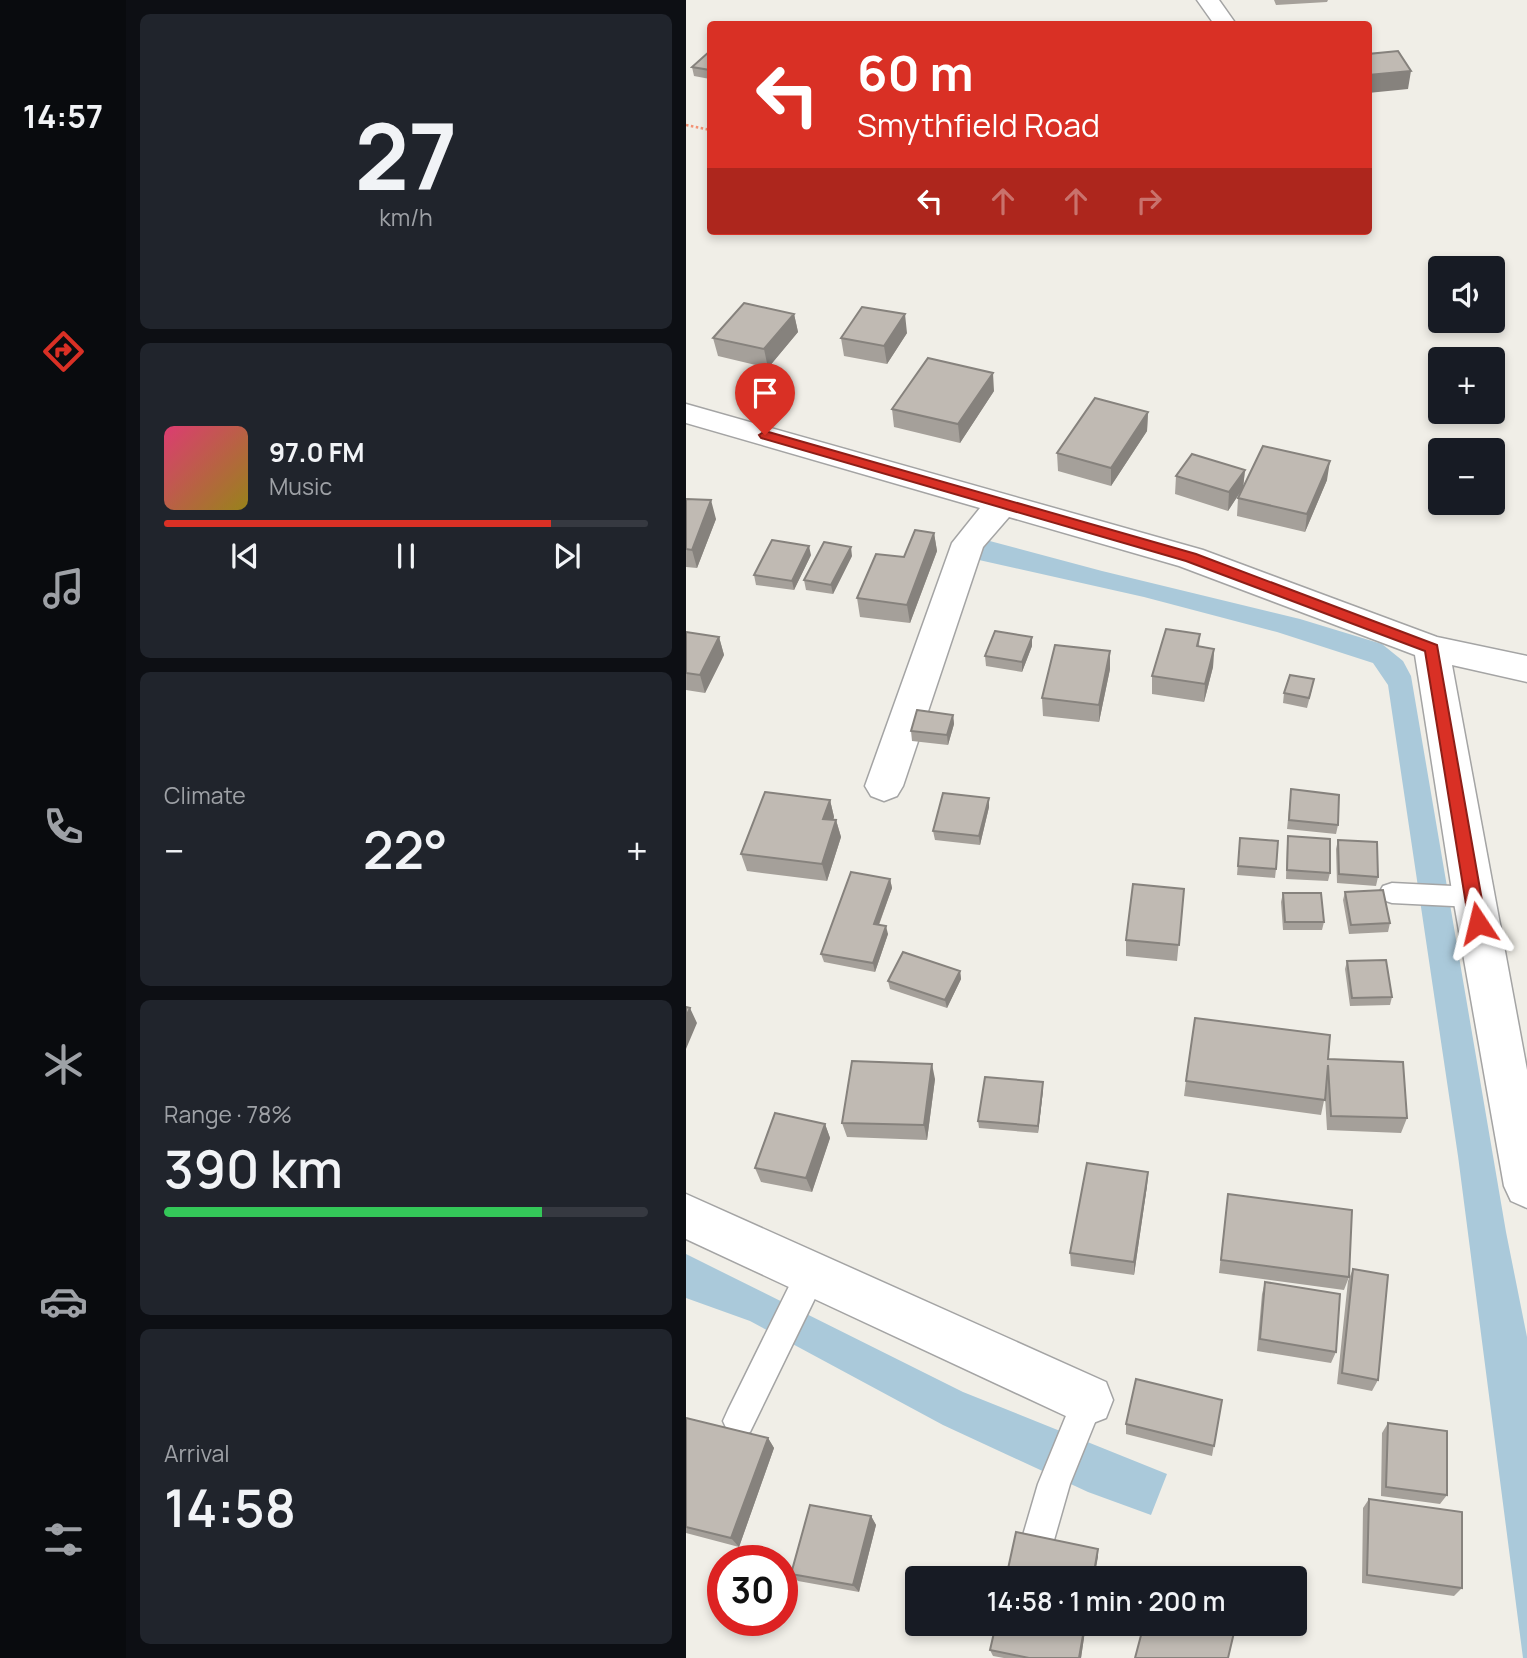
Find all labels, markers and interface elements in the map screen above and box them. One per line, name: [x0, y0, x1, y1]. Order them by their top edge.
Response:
text: 60 m: [857, 39, 974, 106]
icon: left: [742, 49, 833, 140]
text: 27: [355, 93, 457, 217]
text: 14:57: [23, 94, 103, 138]
text: Smythfield Road: [857, 103, 1100, 147]
icon: left: [911, 182, 949, 220]
icon: ahead: [984, 182, 1022, 220]
icon: ahead: [1057, 182, 1095, 220]
icon: right: [1130, 182, 1168, 220]
text: km/h: [379, 201, 433, 233]
map controls: [1428, 256, 1505, 515]
button: sound: [1428, 256, 1505, 333]
icon: directions: [39, 327, 88, 376]
button: +: [1428, 347, 1505, 424]
pin: [735, 363, 795, 435]
icon: arrive: [746, 374, 784, 412]
text: 97.0 FM: [269, 434, 365, 470]
button: −: [1428, 438, 1505, 515]
text: Music: [269, 470, 332, 502]
icon: previous: [226, 537, 264, 575]
icon: pause: [387, 537, 425, 575]
icon: next: [548, 537, 586, 575]
icon: music: [39, 564, 88, 613]
text: Climate: [164, 779, 246, 811]
icon: phone: [39, 802, 88, 851]
text: 22°: [363, 814, 448, 885]
text: −: [164, 824, 185, 876]
text: +: [626, 824, 648, 876]
position arrow: [1441, 886, 1515, 960]
icon: climate: [39, 1040, 88, 1089]
text: Range · 78%: [164, 1098, 292, 1130]
text: 390 km: [164, 1133, 343, 1204]
icon: car: [39, 1277, 88, 1326]
text: Arrival: [164, 1437, 230, 1469]
text: 14:58: [164, 1472, 296, 1543]
icon: filters: [39, 1515, 88, 1564]
speed limit sign: 30: [707, 1545, 798, 1636]
text: 14:58 · 1 min · 200 m: [987, 1583, 1225, 1619]

